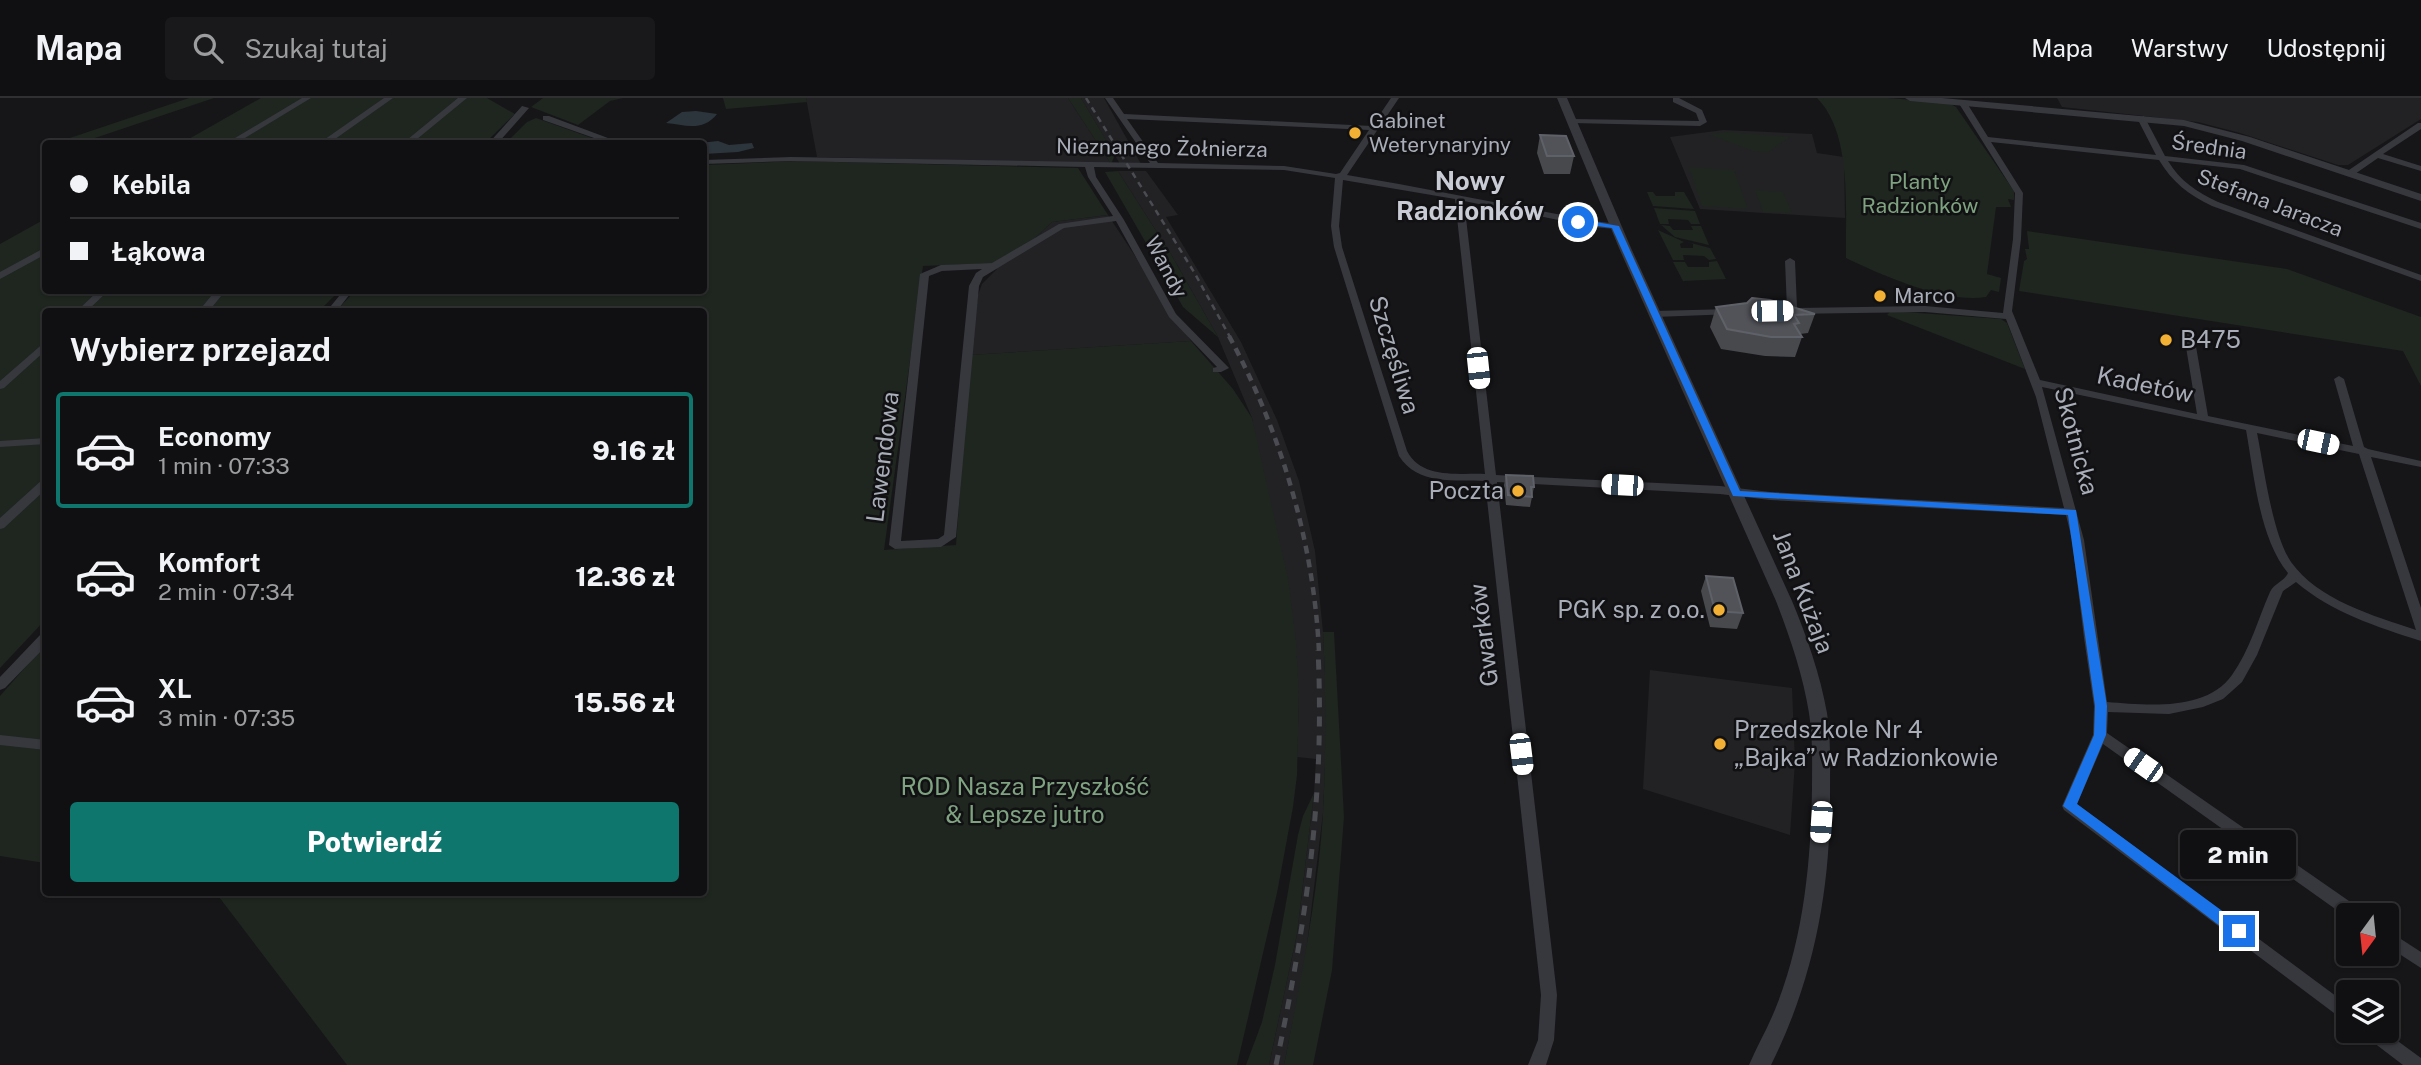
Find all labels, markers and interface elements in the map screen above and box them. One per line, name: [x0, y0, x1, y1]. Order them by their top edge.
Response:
search box: [165, 17, 655, 80]
text: Mapa: [35, 29, 123, 67]
icon: search: [189, 29, 227, 67]
text: Szukaj tutaj: [245, 33, 388, 64]
text: Mapa: [2031, 34, 2093, 62]
text: Warstwy: [2131, 34, 2229, 62]
text: Udostępnij: [2267, 34, 2386, 62]
place label: Gabinet Weterynaryjny: [1369, 108, 1511, 157]
marker: Gabinet Weterynaryjny: [1347, 125, 1363, 141]
street label: Średnia: [2170, 129, 2248, 164]
street label: Nieznanego Żołnierza: [1056, 133, 1268, 162]
street label: Stefana Jaracza: [2194, 163, 2347, 242]
district label: Nowy Radzionków: [1396, 165, 1545, 226]
text: Kebila: [112, 169, 191, 200]
park label: Planty Radzionków: [1862, 169, 1978, 218]
route start: [1562, 206, 1594, 238]
street label: Wandy: [1140, 231, 1193, 302]
text: Łąkowa: [112, 236, 206, 267]
place label: Marco: [1894, 283, 1955, 308]
marker: Marco: [1872, 288, 1888, 304]
street label: Szczęśliwa: [1364, 292, 1426, 417]
car: [1751, 300, 1794, 322]
place label: B475: [2180, 325, 2241, 353]
text: Wybierz przejazd: [70, 331, 331, 368]
marker: B475: [2158, 332, 2174, 348]
car: [1466, 346, 1491, 390]
street label: Kadetów: [2094, 360, 2196, 408]
street label: Skotnicka: [2049, 384, 2105, 498]
street label: Lawendowa: [860, 390, 904, 524]
icon: car: [74, 419, 137, 482]
text: Economy: [158, 421, 271, 452]
car: [2296, 427, 2341, 457]
text: 9.16 zł: [592, 435, 675, 466]
text: 1 min · 07:33: [158, 452, 290, 479]
car: [1601, 473, 1644, 497]
place label: Poczta: [1428, 476, 1504, 504]
marker: Poczta: [1510, 483, 1526, 499]
street label: Jana Kużaja: [1768, 526, 1840, 657]
icon: car: [74, 545, 137, 608]
text: Komfort: [158, 547, 260, 578]
text: 12.36 zł: [575, 561, 675, 592]
text: 2 min · 07:34: [158, 578, 294, 605]
street label: Gwarków: [1463, 582, 1503, 688]
place label: PGK sp. z o.o.: [1557, 595, 1705, 623]
marker: PGK sp. z o.o.: [1711, 602, 1727, 618]
icon: car: [74, 671, 137, 734]
text: XL: [158, 673, 192, 704]
text: 15.56 zł: [574, 687, 675, 718]
text: 3 min · 07:35: [158, 704, 295, 731]
place label: Przedszkole Nr 4 „Bajka” w Radzionkowie: [1734, 715, 1998, 771]
car: [1509, 732, 1534, 776]
marker: Przedszkole Nr 4 „Bajka” w Radzionkowie: [1712, 736, 1728, 752]
car: [2120, 744, 2167, 786]
park label: ROD Nasza Przyszłość & Lepsze jutro: [901, 772, 1149, 828]
car: [1810, 800, 1833, 844]
button: Potwierdź: [70, 802, 679, 882]
callout: 2 min: [2181, 830, 2297, 878]
text: 2 min: [2207, 841, 2269, 868]
north arrow: [2336, 903, 2399, 966]
map controls: [2336, 903, 2399, 1043]
route end: [2223, 915, 2255, 947]
button: layers: [2336, 980, 2399, 1043]

